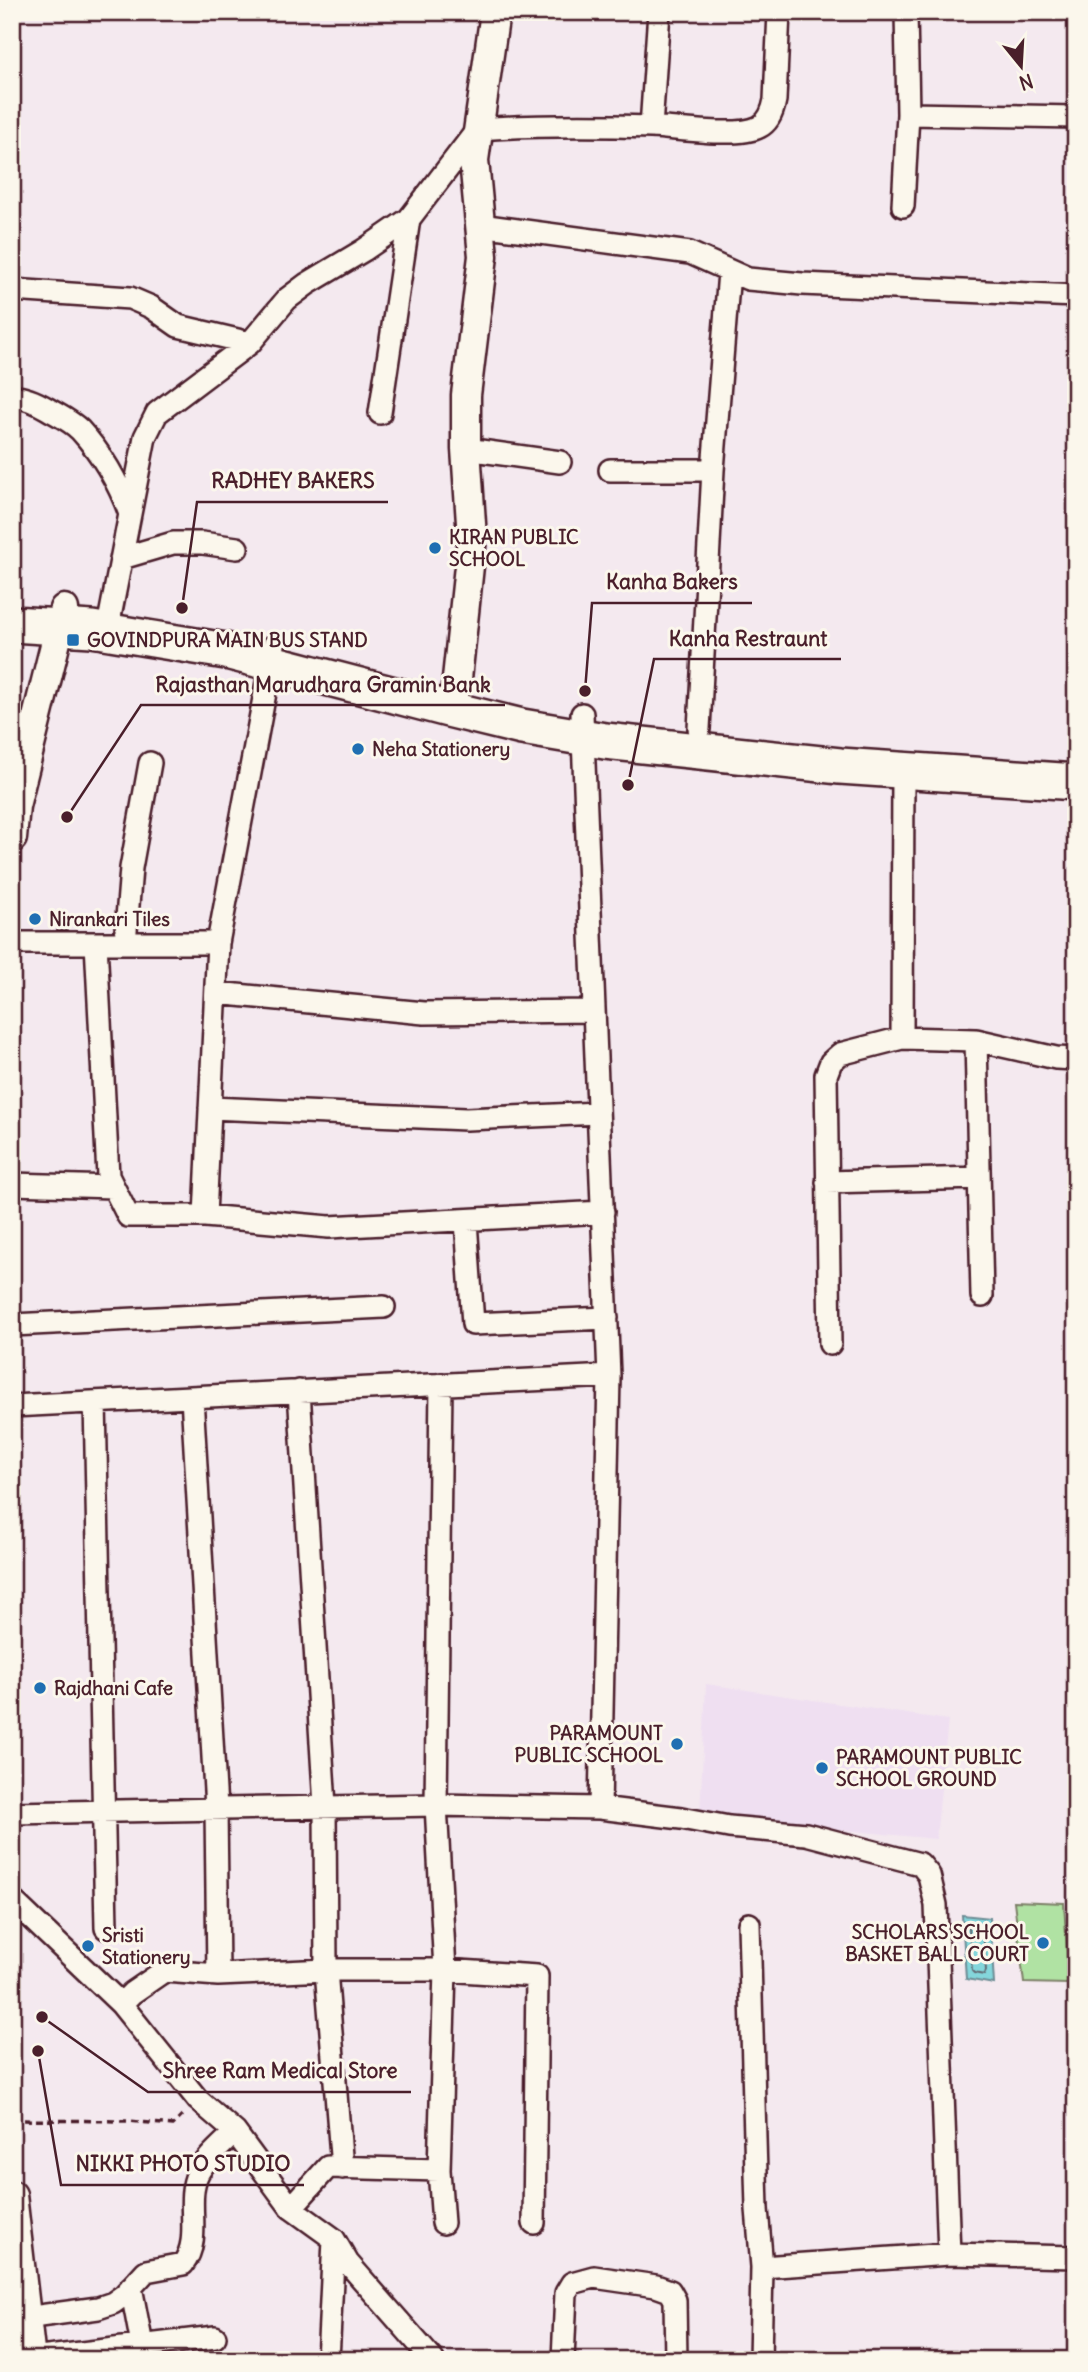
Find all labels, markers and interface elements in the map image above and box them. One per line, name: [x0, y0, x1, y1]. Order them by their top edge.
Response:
north arrow: [986, 32, 1056, 102]
text: N: [1016, 69, 1036, 96]
callout: RADHEY BAKERS: [197, 460, 388, 502]
text: RADHEY BAKERS: [211, 467, 375, 494]
place label: KIRAN PUBLIC SCHOOL: [449, 525, 579, 571]
marker: KIRAN PUBLIC SCHOOL: [427, 540, 443, 556]
callout: Kanha Bakers: [592, 561, 752, 603]
text: Kanha Bakers: [606, 568, 738, 595]
callout: Kanha Restraunt: [654, 617, 841, 659]
text: Kanha Restraunt: [669, 625, 828, 652]
place label: GOVINDPURA MAIN BUS STAND: [87, 628, 368, 652]
marker: GOVINDPURA MAIN BUS STAND: [65, 632, 81, 648]
callout: Rajasthan Marudhara Gramin Bank: [141, 663, 505, 705]
text: Rajasthan Marudhara Gramin Bank: [155, 671, 491, 698]
place label: Neha Stationery: [372, 737, 510, 761]
marker: Neha Stationery: [350, 741, 366, 757]
place label: Nirankari Tiles: [49, 907, 170, 931]
marker: Nirankari Tiles: [27, 911, 43, 927]
place label: Rajdhani Cafe: [54, 1676, 173, 1700]
marker: Rajdhani Cafe: [32, 1680, 48, 1696]
place label: PARAMOUNT PUBLIC SCHOOL: [515, 1721, 664, 1767]
marker: PARAMOUNT PUBLIC SCHOOL: [669, 1736, 685, 1752]
place label: PARAMOUNT PUBLIC SCHOOL GROUND: [836, 1745, 1022, 1791]
marker: PARAMOUNT PUBLIC SCHOOL GROUND: [814, 1760, 830, 1776]
place label: SCHOLARS SCHOOL BASKET BALL COURT: [845, 1920, 1030, 1966]
place label: Sristi Stationery: [102, 1923, 191, 1969]
marker: SCHOLARS SCHOOL BASKET BALL COURT: [1035, 1935, 1051, 1951]
marker: Sristi Stationery: [80, 1938, 96, 1954]
callout: Shree Ram Medical Store: [148, 2050, 411, 2092]
text: Shree Ram Medical Store: [163, 2057, 397, 2084]
callout: NIKKI PHOTO STUDIO: [61, 2143, 304, 2185]
text: NIKKI PHOTO STUDIO: [75, 2150, 291, 2177]

